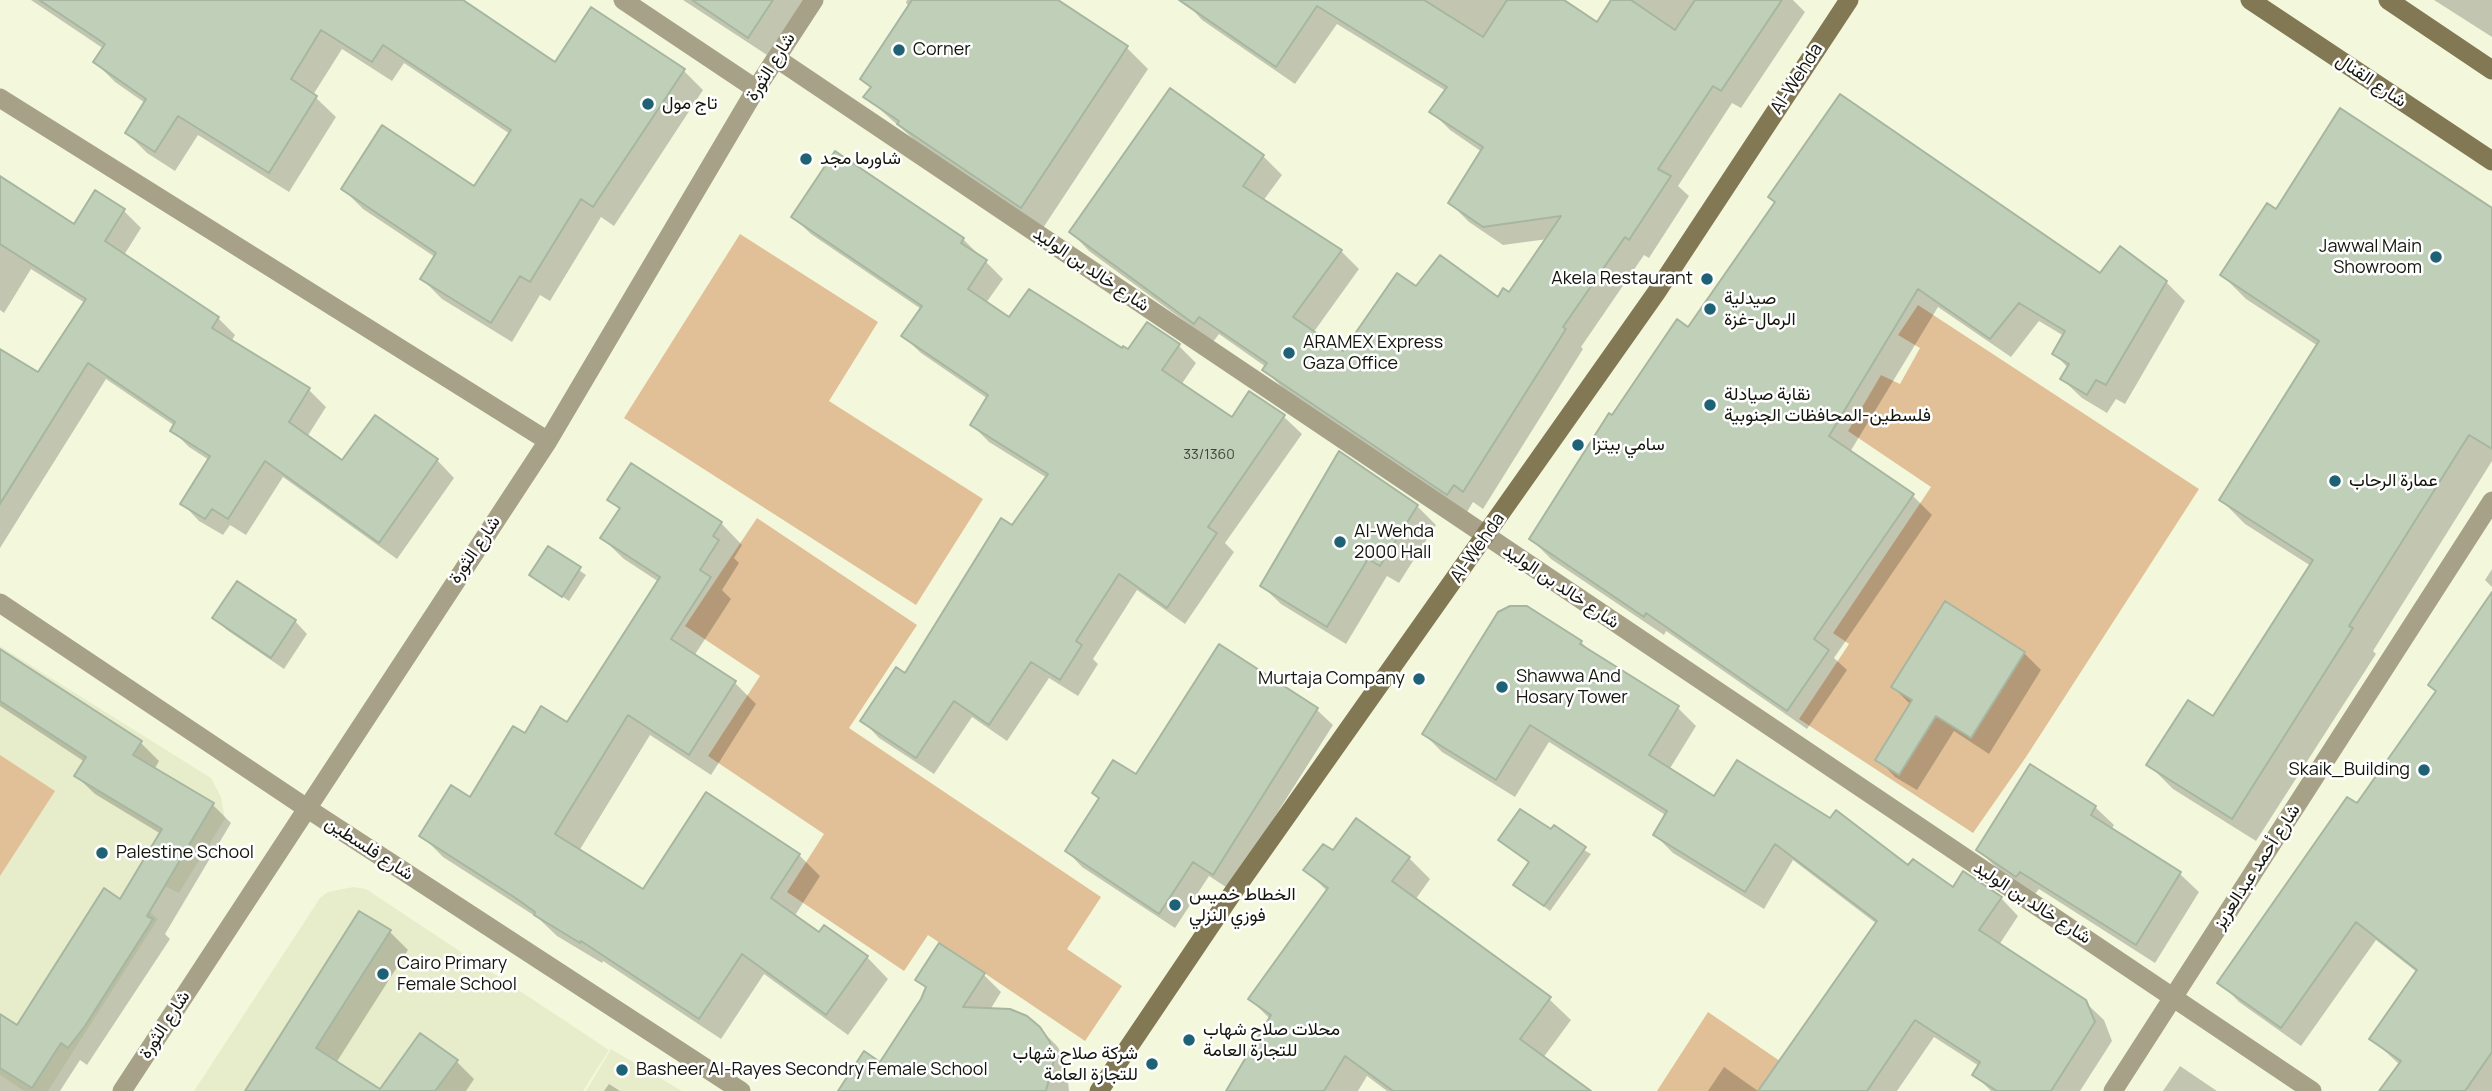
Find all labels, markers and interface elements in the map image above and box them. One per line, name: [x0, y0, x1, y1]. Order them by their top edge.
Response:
street label: شارع الثورة: [742, 29, 800, 105]
place label: Corner: [913, 39, 971, 61]
street label: Al-Wehda: [1766, 40, 1828, 118]
marker: Corner: [891, 42, 907, 58]
street label: شارع القنال: [2332, 50, 2410, 112]
place label: تاج مول: [662, 93, 717, 115]
marker: تاج مول: [640, 96, 656, 112]
place label: شاورما مجد: [820, 148, 901, 170]
marker: شاورما مجد: [798, 151, 814, 167]
street label: شارع خالد بن الوليد: [1029, 223, 1153, 317]
place label: Jawwal Main Showroom: [2319, 236, 2422, 278]
marker: Jawwal Main Showroom: [2428, 249, 2444, 265]
place label: Akela Restaurant: [1551, 268, 1693, 290]
marker: Akela Restaurant: [1699, 271, 1715, 287]
place label: صيدلية الرمال-غزة: [1724, 288, 1796, 330]
marker: صيدلية الرمال-غزة: [1702, 301, 1718, 317]
place label: ARAMEX Express Gaza Office: [1303, 332, 1443, 374]
marker: ARAMEX Express Gaza Office: [1281, 345, 1297, 361]
place label: نقابة صيادلة فلسطين-المحافظات الجنوبية: [1724, 384, 1931, 426]
marker: نقابة صيادلة فلسطين-المحافظات الجنوبية: [1702, 397, 1718, 413]
place label: سامي بيتزا: [1592, 434, 1665, 456]
marker: سامي بيتزا: [1570, 437, 1586, 453]
house number: 33/1360: [1183, 447, 1235, 463]
place label: عمارة الرحاب: [2349, 470, 2438, 492]
marker: عمارة الرحاب: [2327, 473, 2343, 489]
street label: Al-Wehda: [1446, 509, 1510, 587]
street label: شارع الثورة: [445, 512, 505, 588]
place label: Al-Wehda 2000 Hall: [1354, 521, 1434, 564]
marker: Al-Wehda 2000 Hall: [1332, 534, 1348, 550]
street label: شارع خالد بن الوليد: [1499, 540, 1623, 634]
place label: Shawwa And Hosary Tower: [1516, 666, 1628, 708]
place label: Murtaja Company: [1258, 668, 1405, 690]
marker: Murtaja Company: [1411, 671, 1427, 687]
marker: Shawwa And Hosary Tower: [1494, 679, 1510, 695]
place label: Skaik_Building: [2289, 759, 2410, 781]
marker: Skaik_Building: [2416, 762, 2432, 778]
street label: شارع أحمد عبدالعزيز: [2209, 801, 2305, 933]
street label: شارع فلسطين: [321, 812, 417, 886]
place label: Palestine School: [116, 842, 254, 864]
marker: Palestine School: [94, 845, 110, 861]
street label: شارع خالد بن الوليد: [1969, 857, 2095, 949]
place label: الخطاط خميس فوزي النزلي: [1189, 884, 1296, 926]
marker: الخطاط خميس فوزي النزلي: [1167, 897, 1183, 913]
place label: Cairo Primary Female School: [397, 953, 517, 996]
marker: Cairo Primary Female School: [375, 966, 391, 982]
street label: شارع الثورة: [135, 987, 195, 1063]
place label: محلات صلاح شهاب للتجارة العامة: [1203, 1019, 1340, 1062]
marker: محلات صلاح شهاب للتجارة العامة: [1181, 1032, 1197, 1048]
place label: شركة صلاح شهاب للتجارة العامة: [1012, 1043, 1138, 1086]
marker: شركة صلاح شهاب للتجارة العامة: [1144, 1056, 1160, 1072]
place label: Basheer Al-Rayes Secondry Female School: [636, 1059, 988, 1081]
marker: Basheer Al-Rayes Secondry Female School: [614, 1062, 630, 1078]

